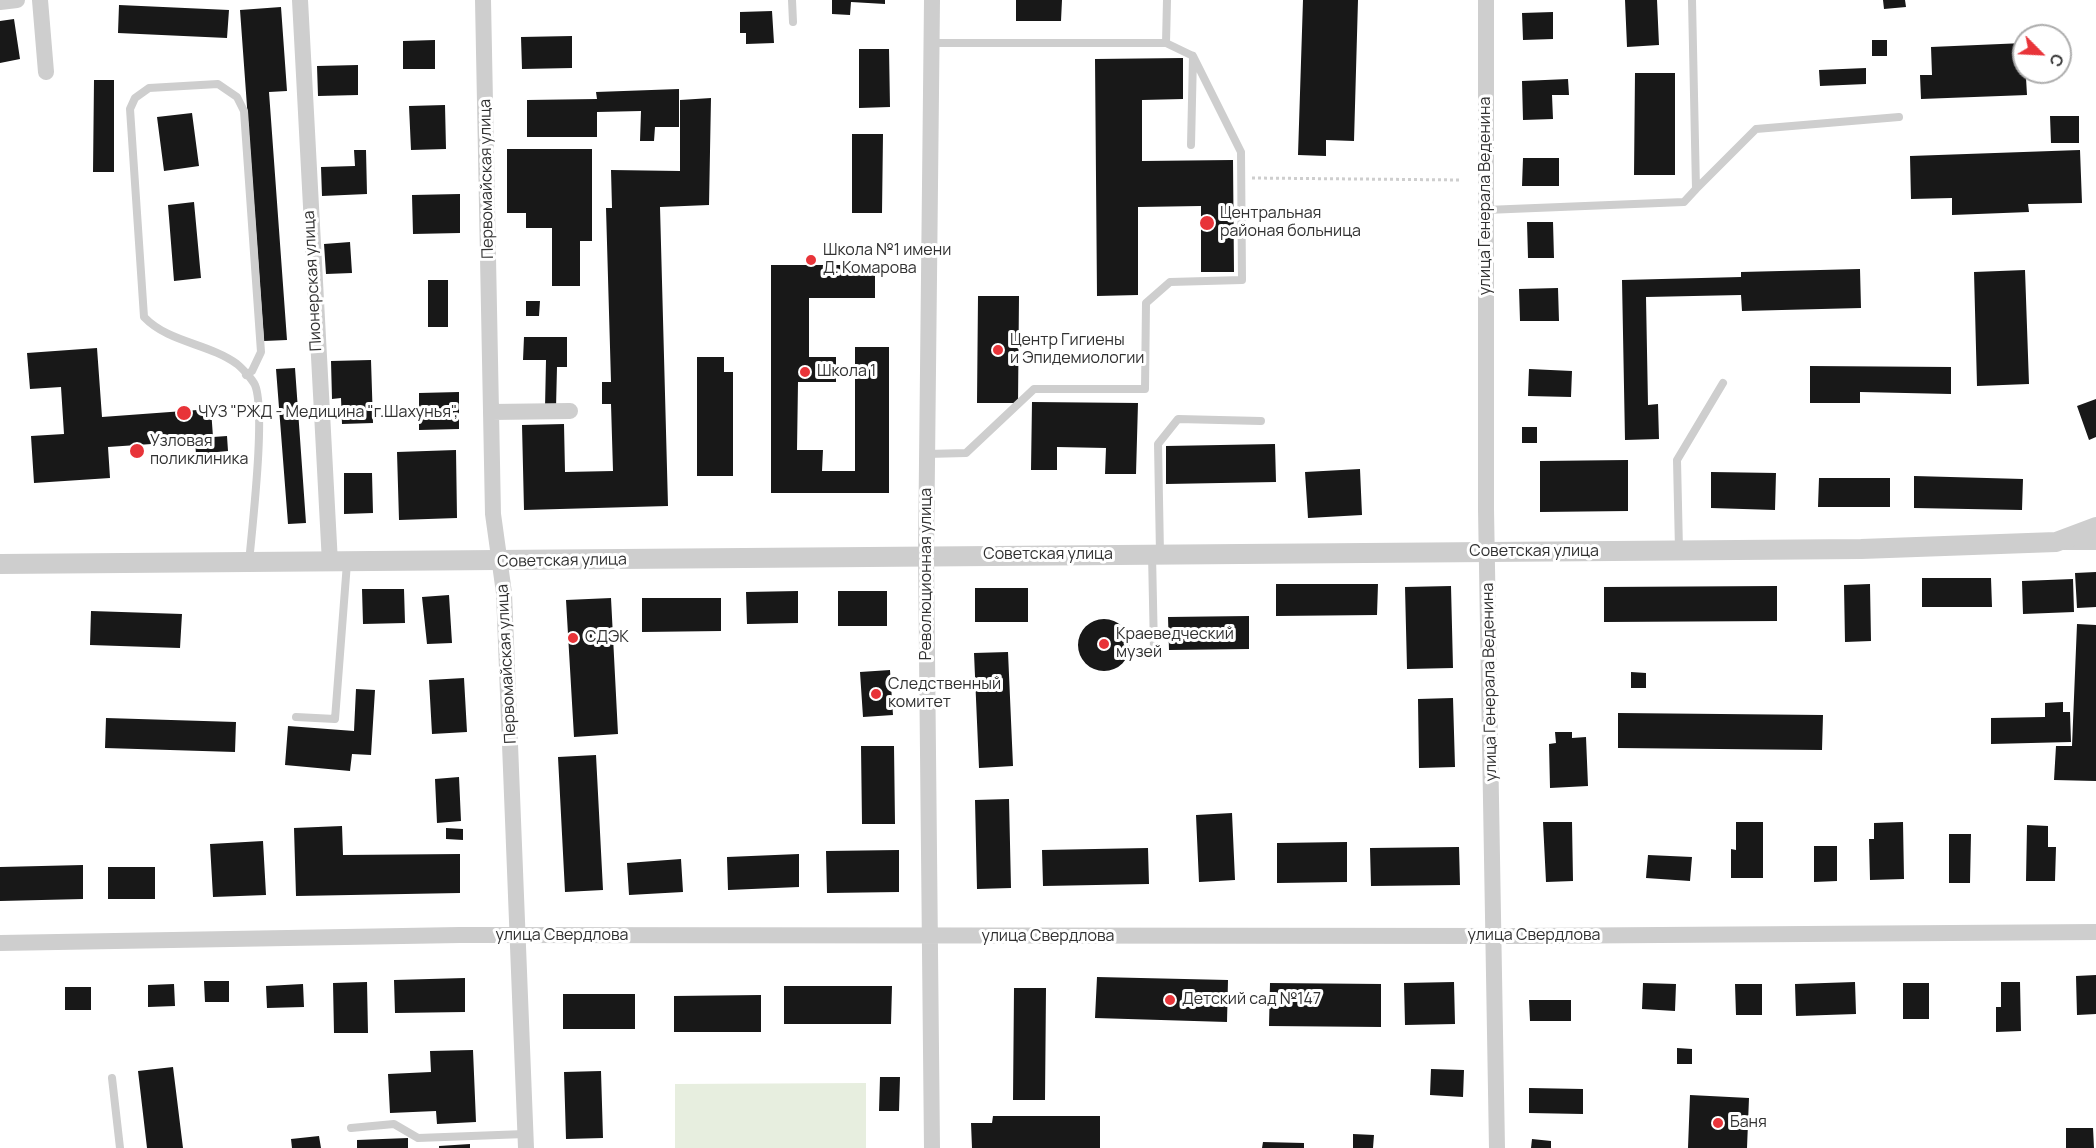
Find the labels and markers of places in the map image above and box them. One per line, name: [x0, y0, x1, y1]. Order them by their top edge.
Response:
place label: Центральная районая больница: [1220, 204, 1361, 242]
marker: Центральная районая больница: [1198, 214, 1216, 232]
place label: Школа №1 имени Д. Комарова: [823, 241, 951, 279]
marker: Школа №1 имени Д. Комарова: [804, 253, 818, 267]
place label: Центр Гигиены и Эпидемиологии: [1010, 331, 1144, 369]
marker: Центр Гигиены и Эпидемиологии: [991, 343, 1005, 357]
place label: Школа 1: [817, 362, 876, 382]
marker: Школа 1: [798, 365, 812, 379]
place label: ЧУЗ "РЖД - Медицина "г.Шахунья",: [198, 403, 458, 423]
marker: ЧУЗ "РЖД - Медицина "г.Шахунья",: [175, 404, 193, 422]
place label: Узловая поликлиника: [150, 432, 248, 470]
marker: Узловая поликлиника: [128, 442, 146, 460]
place label: Краеведческий музей: [1116, 625, 1234, 663]
place label: СДЭК: [585, 628, 629, 648]
marker: СДЭК: [566, 631, 580, 645]
marker: Краеведческий музей: [1097, 637, 1111, 651]
place label: Следственный комитет: [888, 675, 1001, 713]
marker: Следственный комитет: [869, 687, 883, 701]
place label: Детский сад №147: [1182, 990, 1321, 1010]
marker: Детский сад №147: [1163, 993, 1177, 1007]
place label: Баня: [1730, 1113, 1767, 1133]
marker: Баня: [1711, 1116, 1725, 1130]

